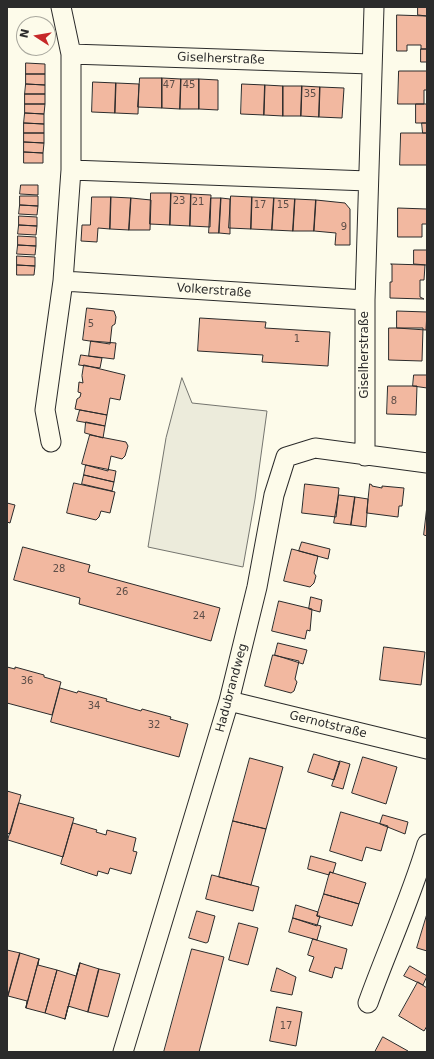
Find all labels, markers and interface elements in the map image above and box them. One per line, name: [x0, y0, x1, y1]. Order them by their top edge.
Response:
north arrow: [16, 16, 56, 56]
text: N: [17, 28, 32, 39]
street label: Giselherstraße: [177, 50, 265, 68]
house number: 47: [163, 79, 175, 91]
house number: 45: [183, 79, 195, 91]
house number: 35: [304, 88, 316, 100]
house number: 23: [173, 195, 185, 207]
house number: 21: [192, 196, 204, 208]
house number: 17: [254, 199, 266, 211]
house number: 15: [277, 199, 289, 211]
house number: 9: [341, 221, 347, 233]
street label: Volkerstraße: [176, 281, 252, 301]
street label: Giselherstraße: [358, 311, 372, 399]
house number: 5: [88, 318, 94, 330]
house number: 1: [294, 333, 300, 345]
house number: 8: [391, 395, 397, 407]
house number: 28: [53, 563, 65, 575]
house number: 26: [116, 586, 128, 598]
house number: 24: [193, 610, 205, 622]
street label: Hadubrandweg: [213, 642, 251, 734]
house number: 36: [21, 675, 33, 687]
house number: 34: [88, 700, 100, 712]
street label: Gernotstraße: [288, 708, 368, 742]
house number: 32: [148, 719, 160, 731]
house number: 17: [280, 1020, 292, 1032]

